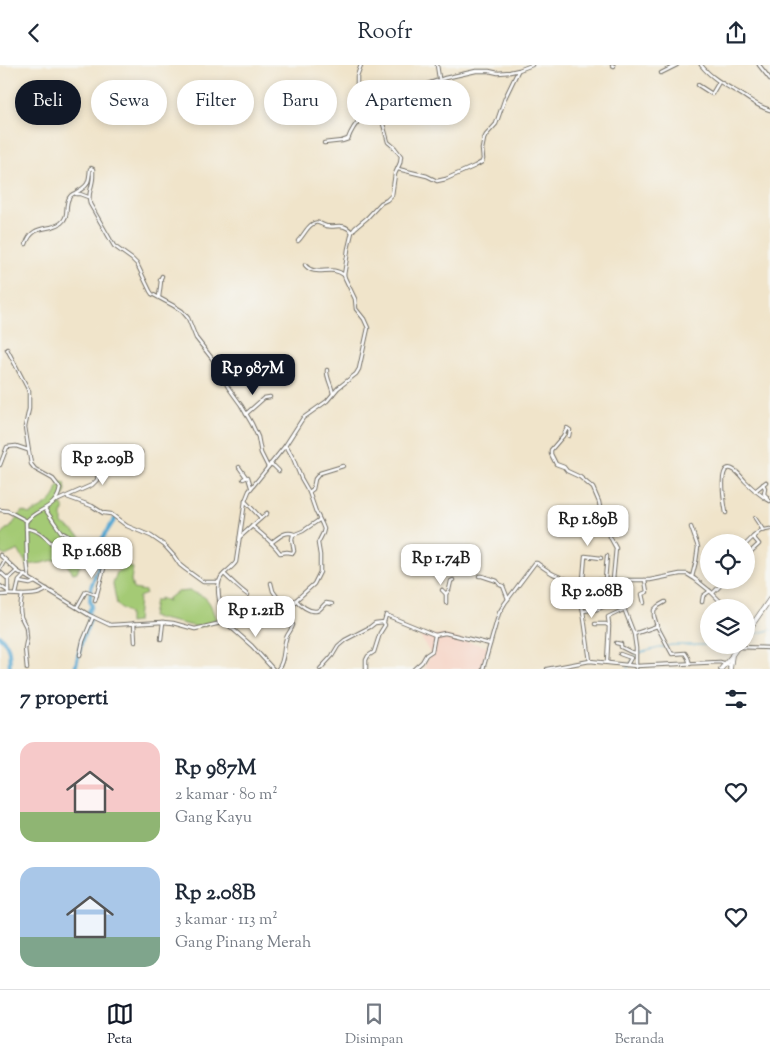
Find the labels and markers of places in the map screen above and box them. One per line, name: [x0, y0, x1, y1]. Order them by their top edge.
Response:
pin: Rp 987M: [207, 353, 299, 396]
pin: Rp 2.09B: [51, 443, 155, 486]
pin: Rp 1.89B: [536, 505, 640, 547]
pin: Rp 1.68B: [40, 537, 144, 579]
pin: Rp 1.74B: [389, 543, 493, 586]
pin: Rp 2.08B: [540, 577, 644, 619]
pin: Rp 1.21B: [204, 595, 308, 638]

